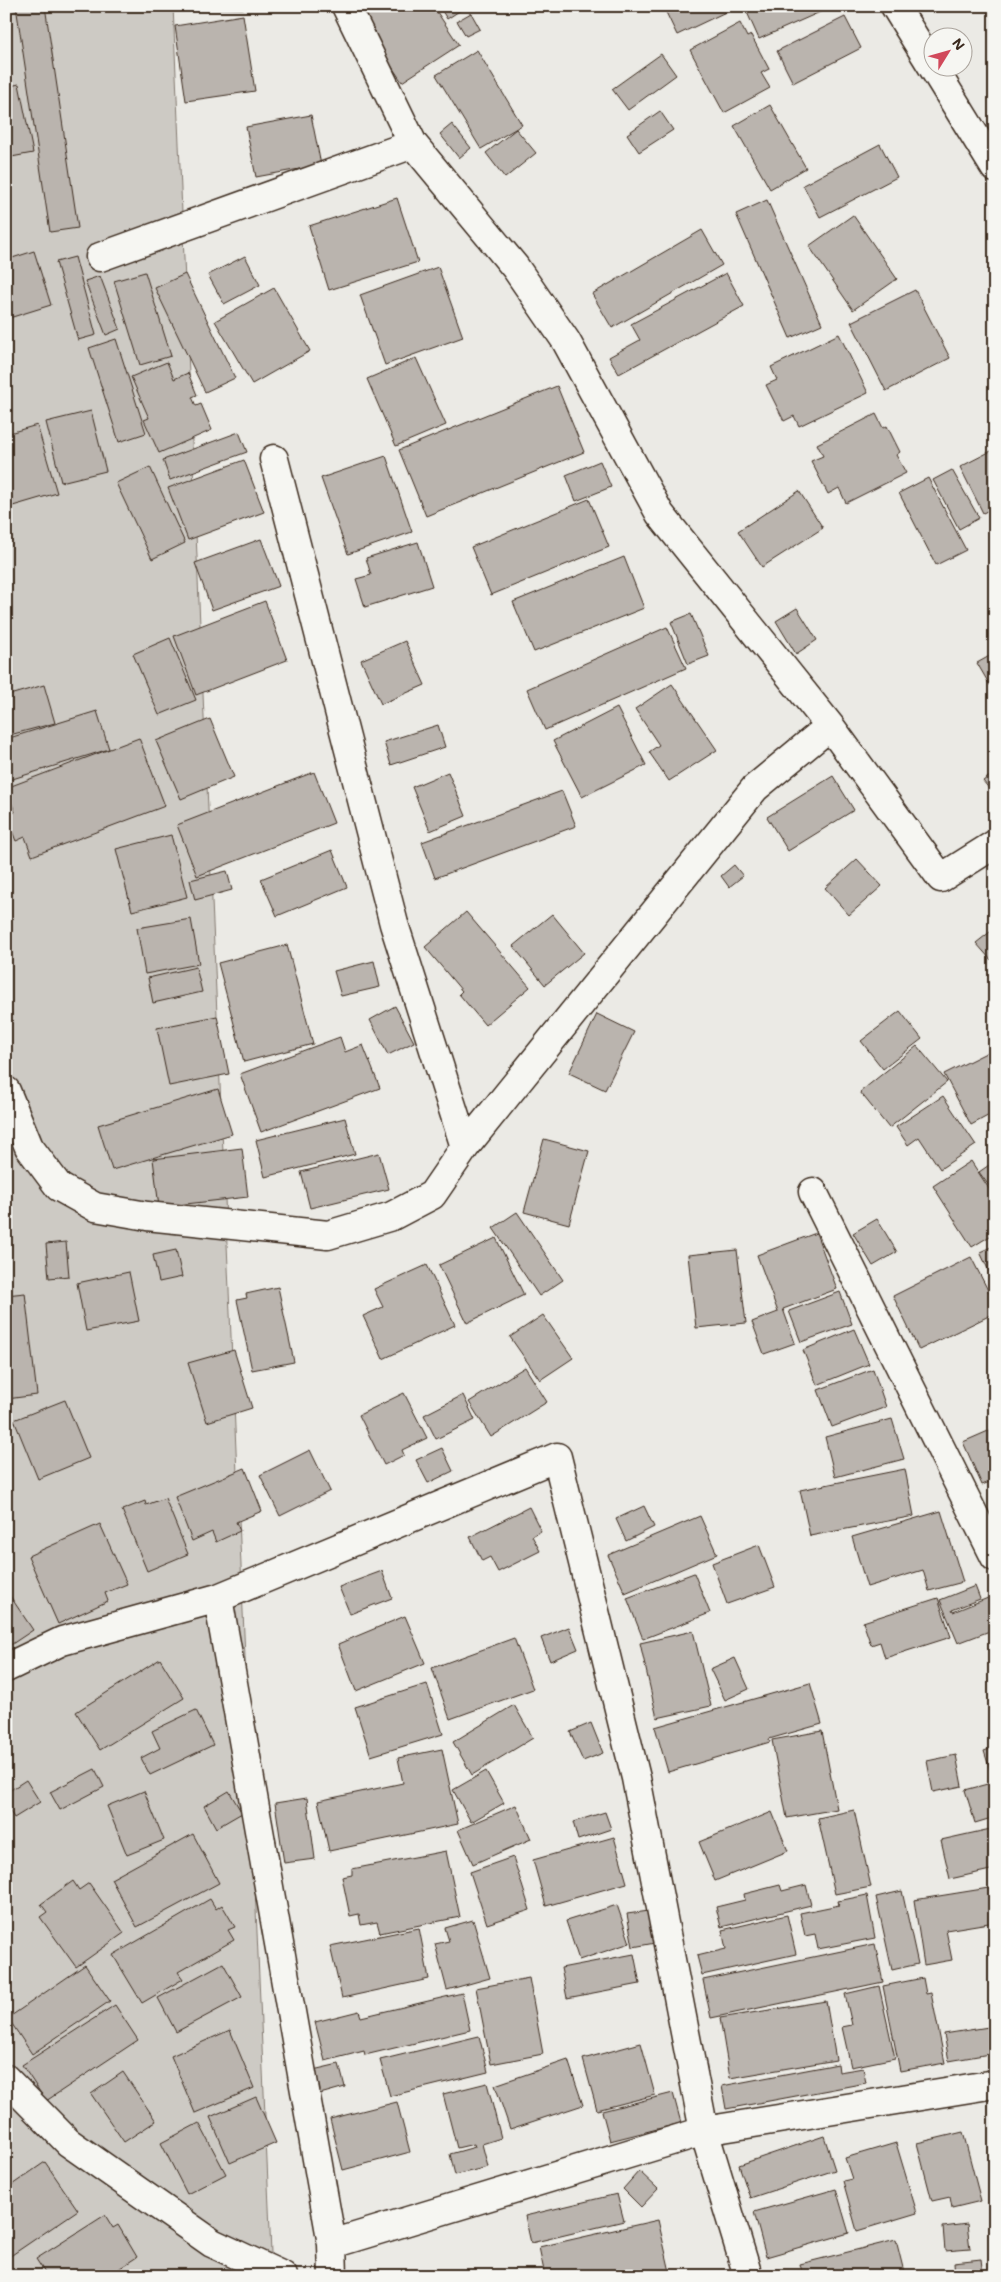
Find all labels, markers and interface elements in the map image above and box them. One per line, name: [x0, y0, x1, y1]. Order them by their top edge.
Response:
north arrow: [924, 28, 974, 78]
text: N: [948, 34, 970, 54]

